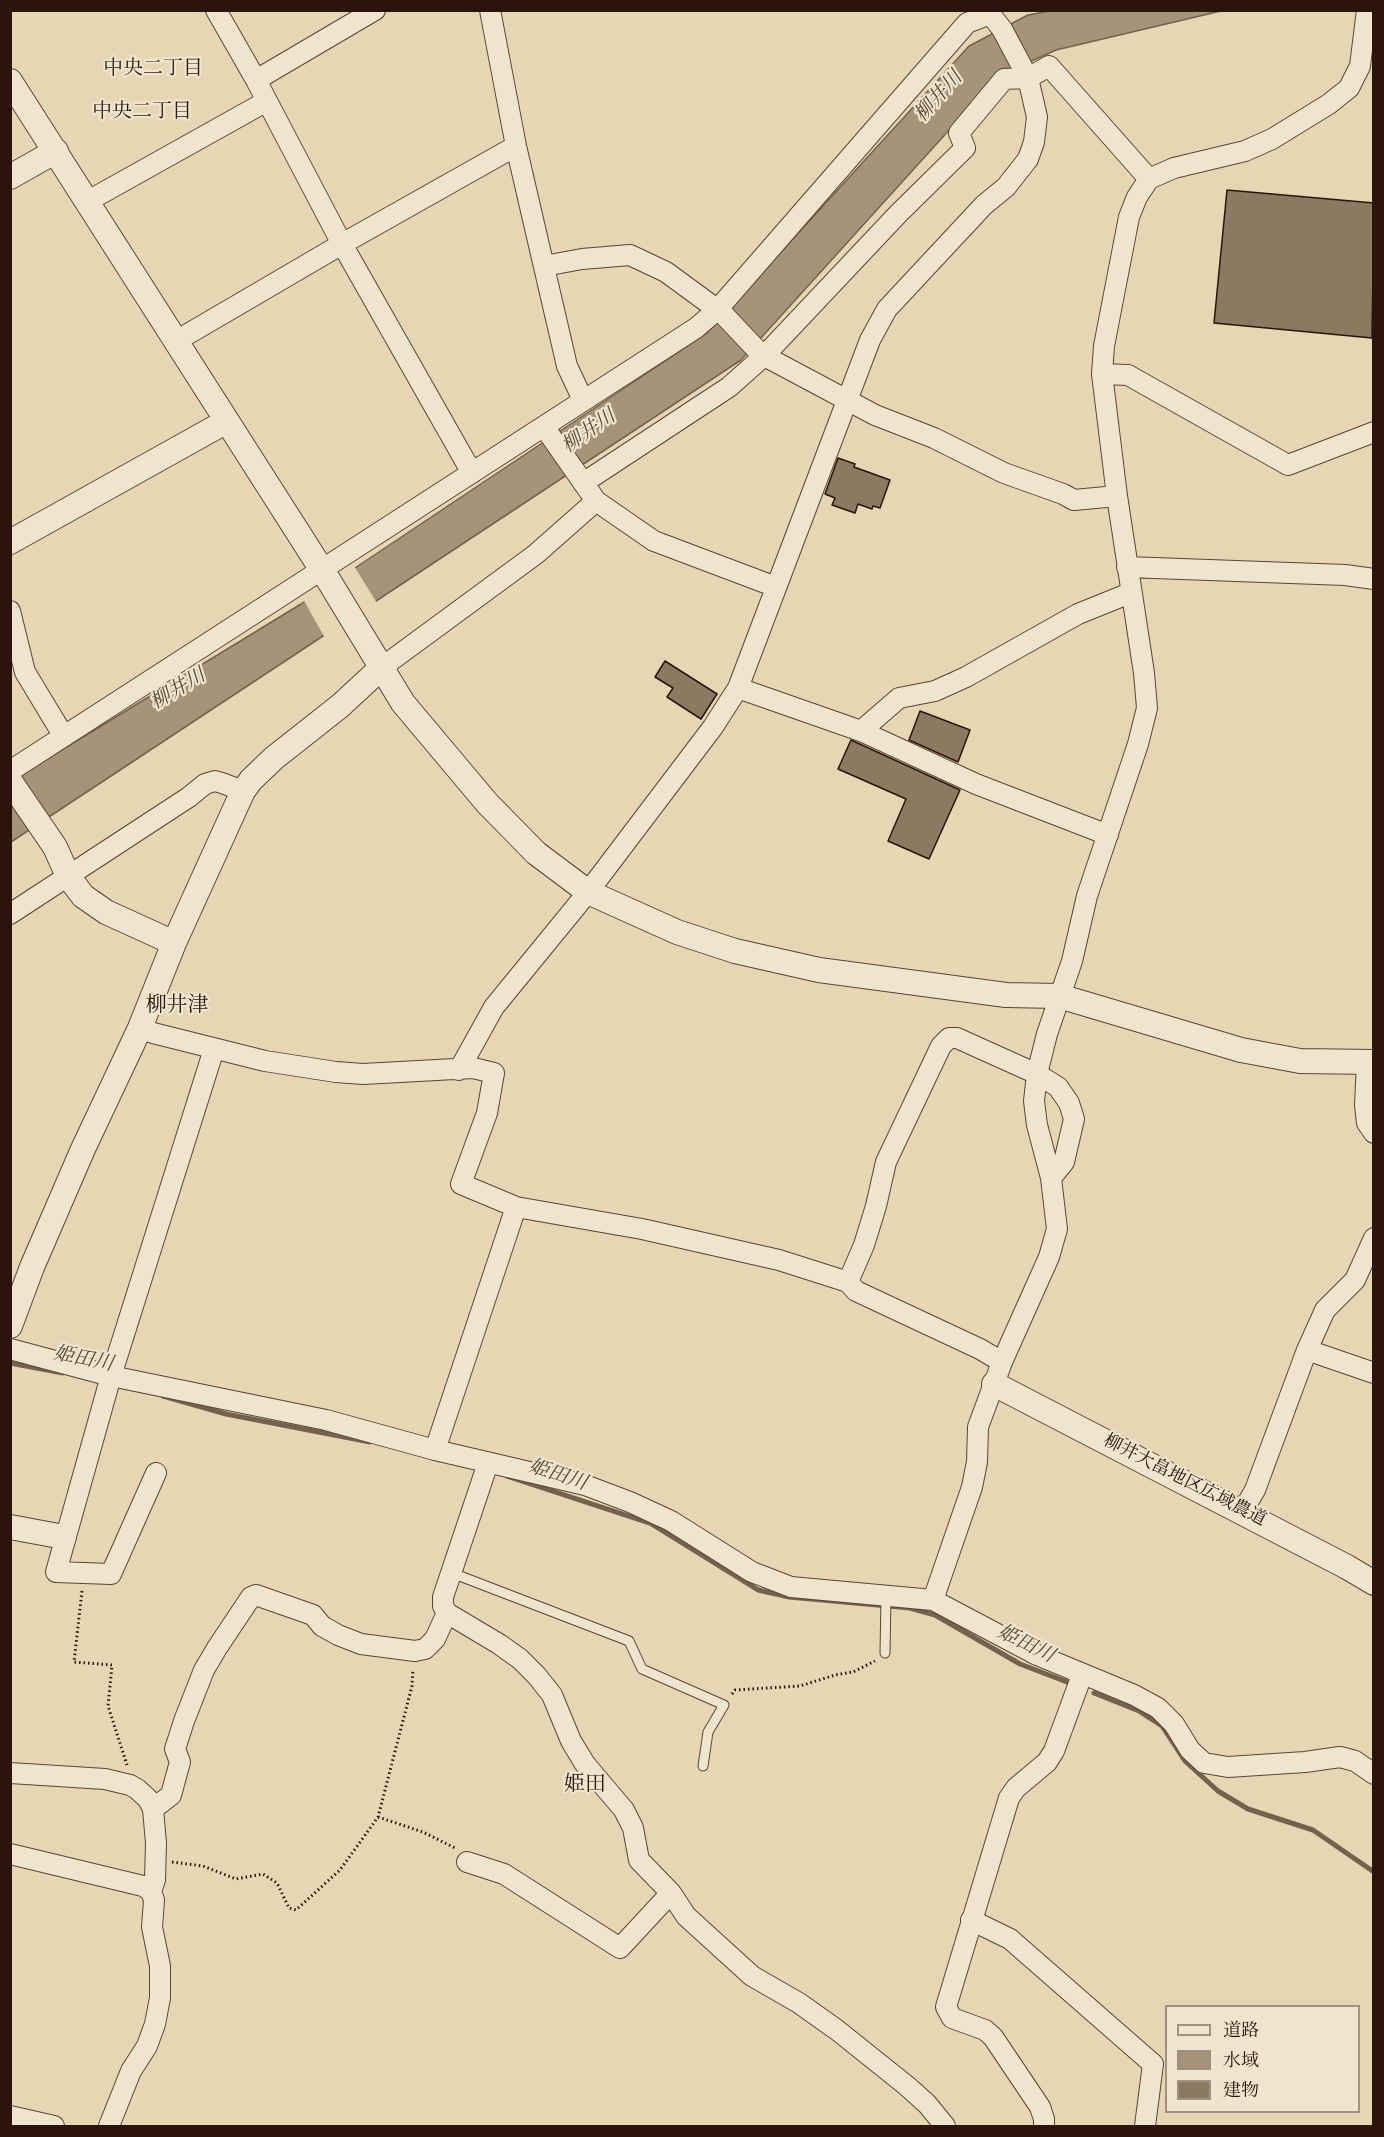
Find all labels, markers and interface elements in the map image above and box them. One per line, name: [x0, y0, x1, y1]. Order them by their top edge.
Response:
district label: 中央二丁目: [103, 59, 203, 83]
water label: 柳井川: [911, 68, 969, 128]
district label: 中央二丁目: [92, 102, 192, 126]
water label: 柳井川: [559, 406, 621, 460]
water label: 柳井川: [147, 665, 211, 717]
district label: 柳井津: [146, 994, 208, 1020]
water label: 姫田川: [51, 1343, 115, 1379]
street label: 柳井大畠地区広域農道: [1099, 1432, 1269, 1532]
water label: 姫田川: [525, 1456, 589, 1498]
water label: 姫田川: [993, 1622, 1057, 1670]
district label: 姫田: [564, 1773, 606, 1799]
legend: [1165, 2005, 1360, 2113]
text: 道路: [1223, 2019, 1259, 2045]
text: 水域: [1223, 2049, 1259, 2075]
text: 建物: [1223, 2079, 1259, 2105]

